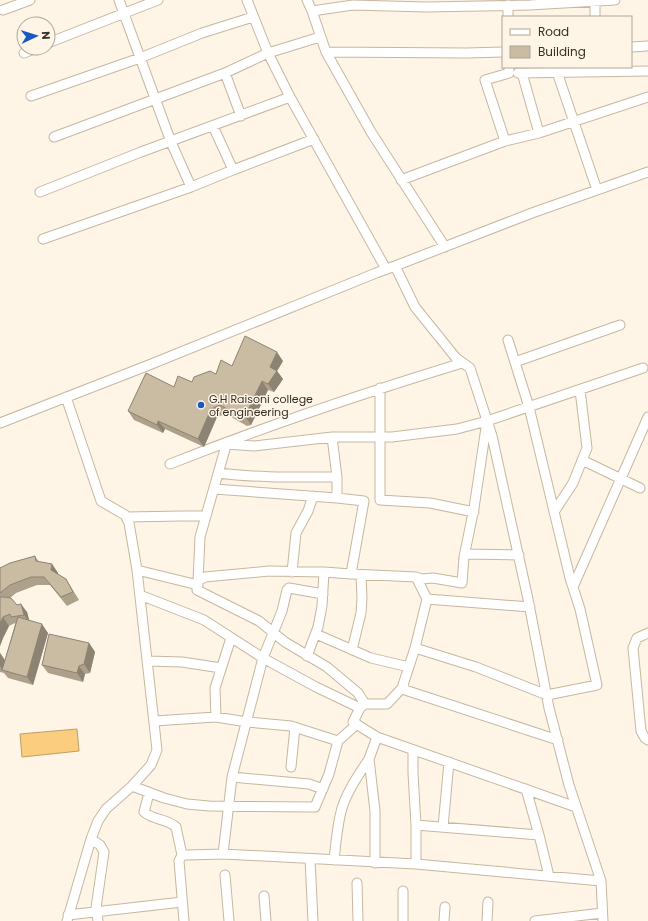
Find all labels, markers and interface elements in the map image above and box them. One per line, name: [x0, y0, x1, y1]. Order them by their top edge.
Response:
north arrow: [16, 16, 56, 56]
legend: [502, 16, 632, 68]
text: Road: [538, 23, 569, 40]
text: N: [38, 31, 54, 40]
text: Building: [538, 43, 586, 60]
place label: G.H Raisoni college of engineering: [209, 391, 313, 420]
marker: G.H Raisoni college of engineering: [196, 400, 206, 410]

